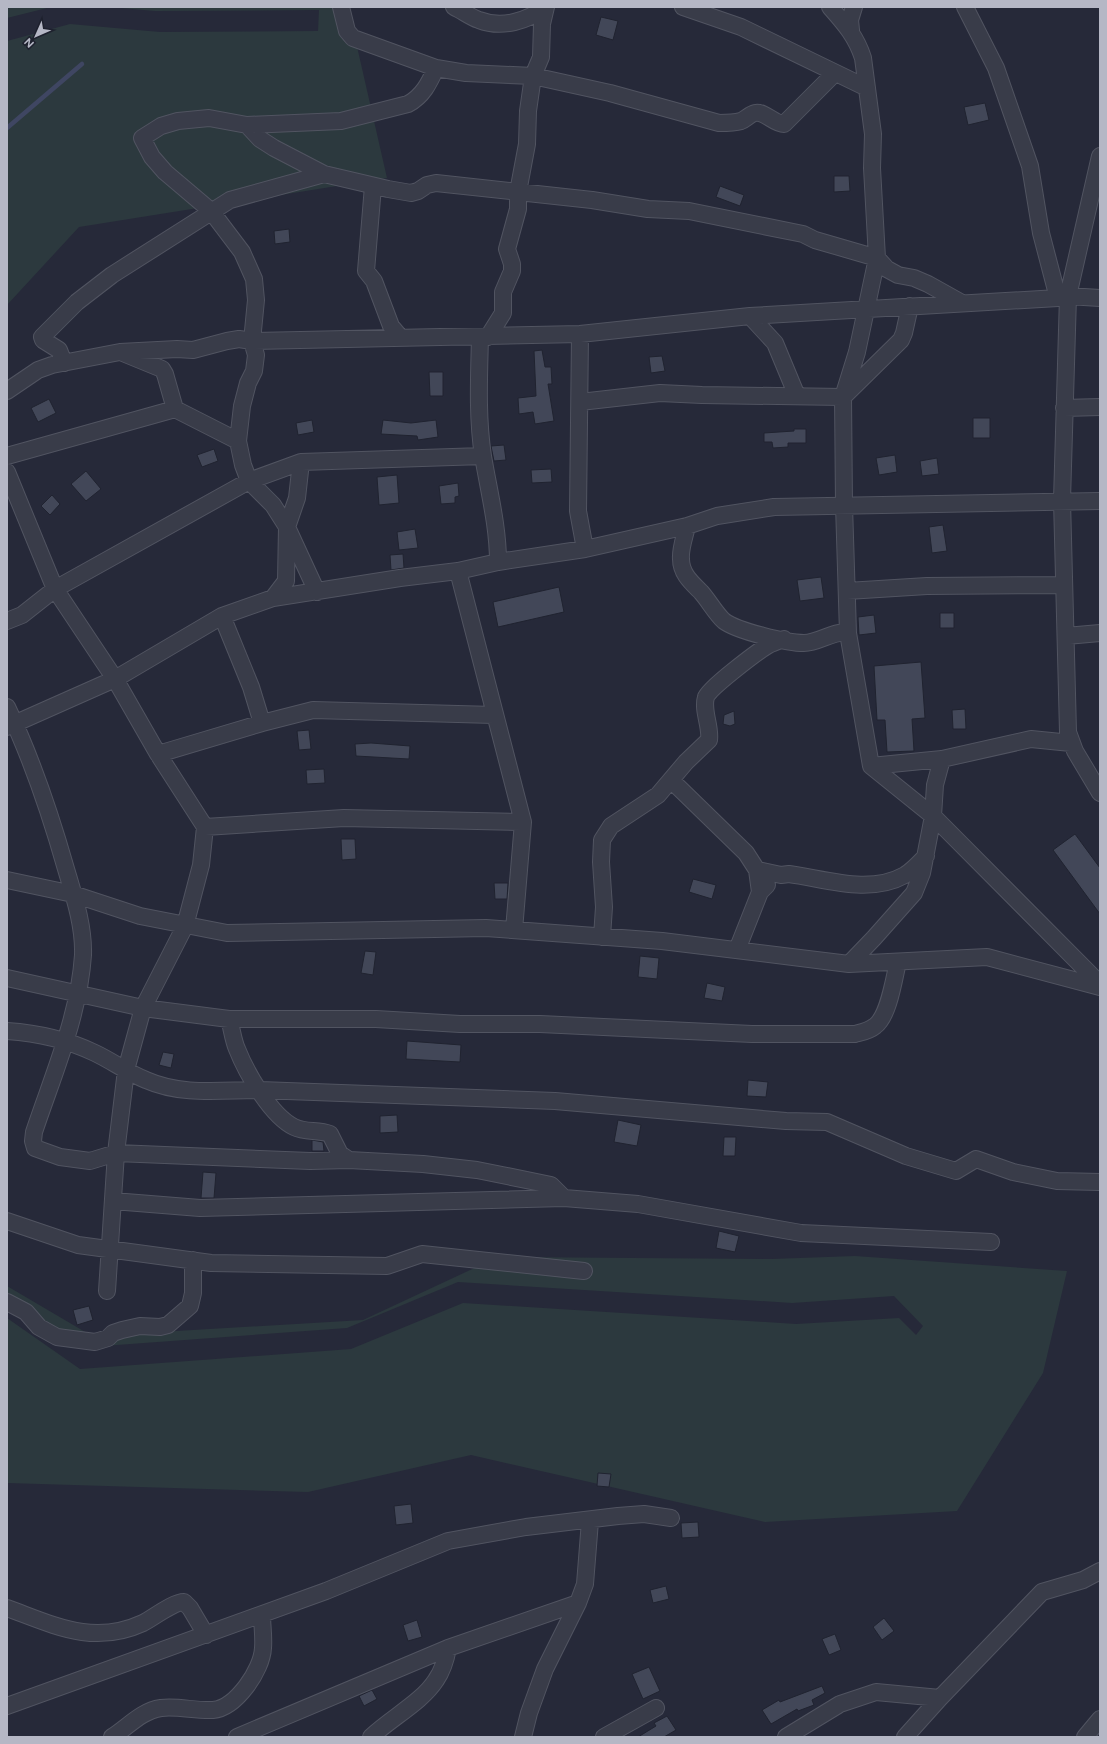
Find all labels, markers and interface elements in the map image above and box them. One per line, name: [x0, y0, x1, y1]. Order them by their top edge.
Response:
north arrow: [16, 16, 56, 56]
text: N: [22, 35, 37, 50]

